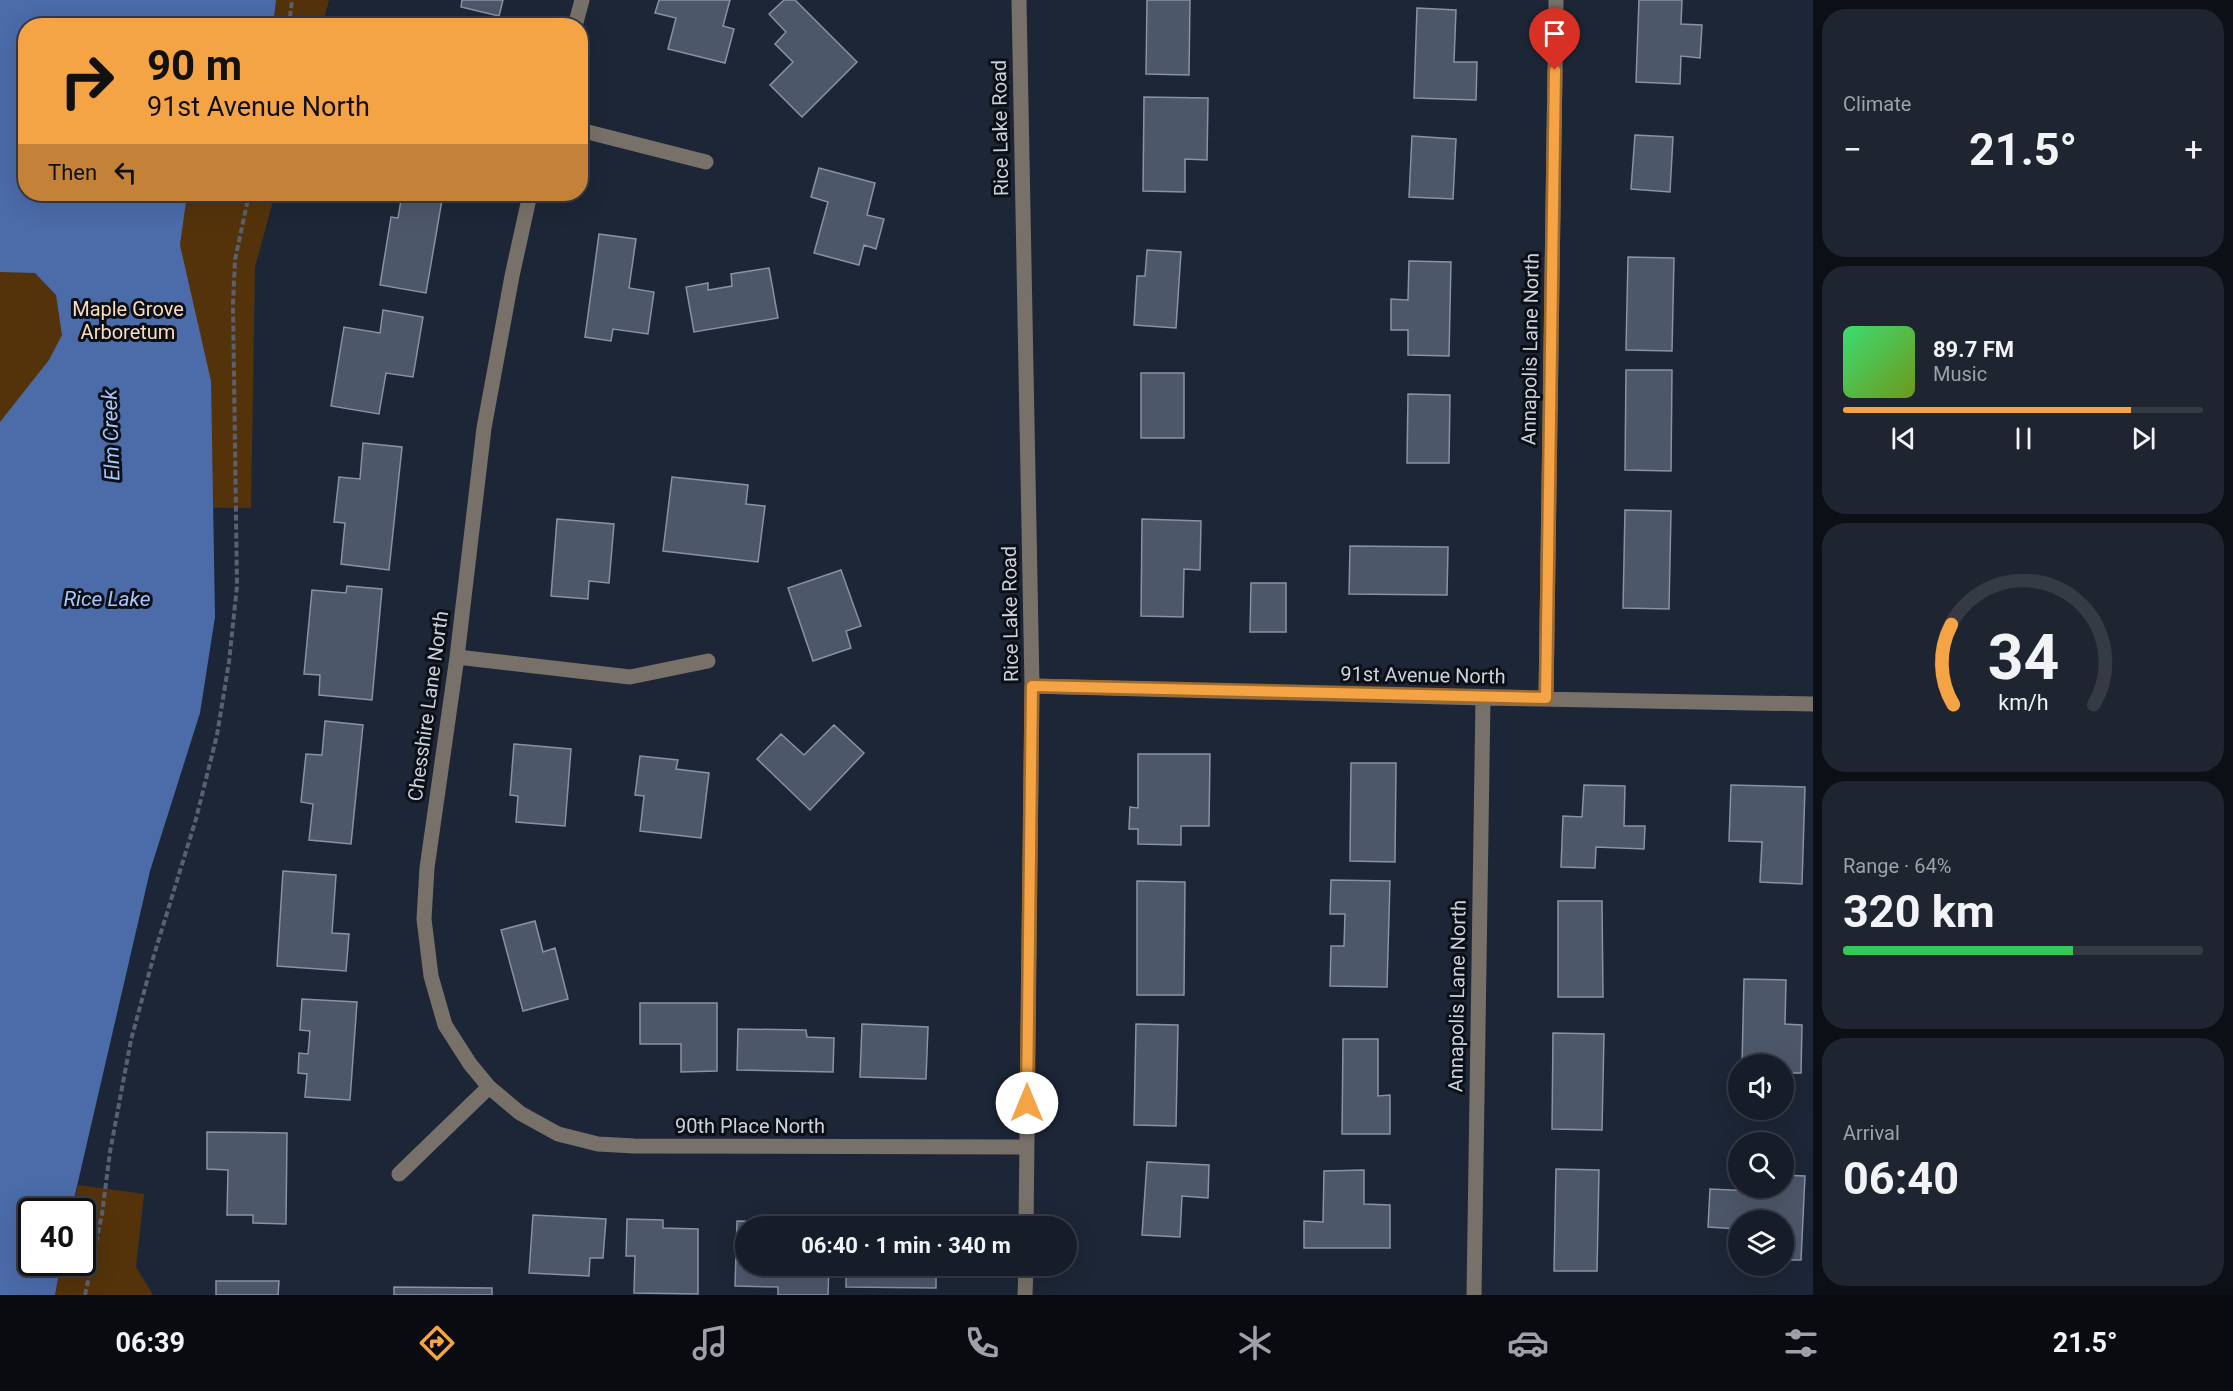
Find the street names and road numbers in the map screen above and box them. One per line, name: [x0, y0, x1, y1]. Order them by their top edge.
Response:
street label: Rice Lake Road: [987, 60, 1013, 196]
street label: Annapolis Lane North: [1516, 253, 1544, 445]
street label: Rice Lake Road: [997, 546, 1023, 682]
street label: Chesshire Lane North: [403, 609, 453, 803]
street label: 91st Avenue North: [1340, 662, 1506, 688]
street label: Annapolis Lane North: [1443, 900, 1471, 1092]
street label: 90th Place North: [675, 1114, 825, 1138]

